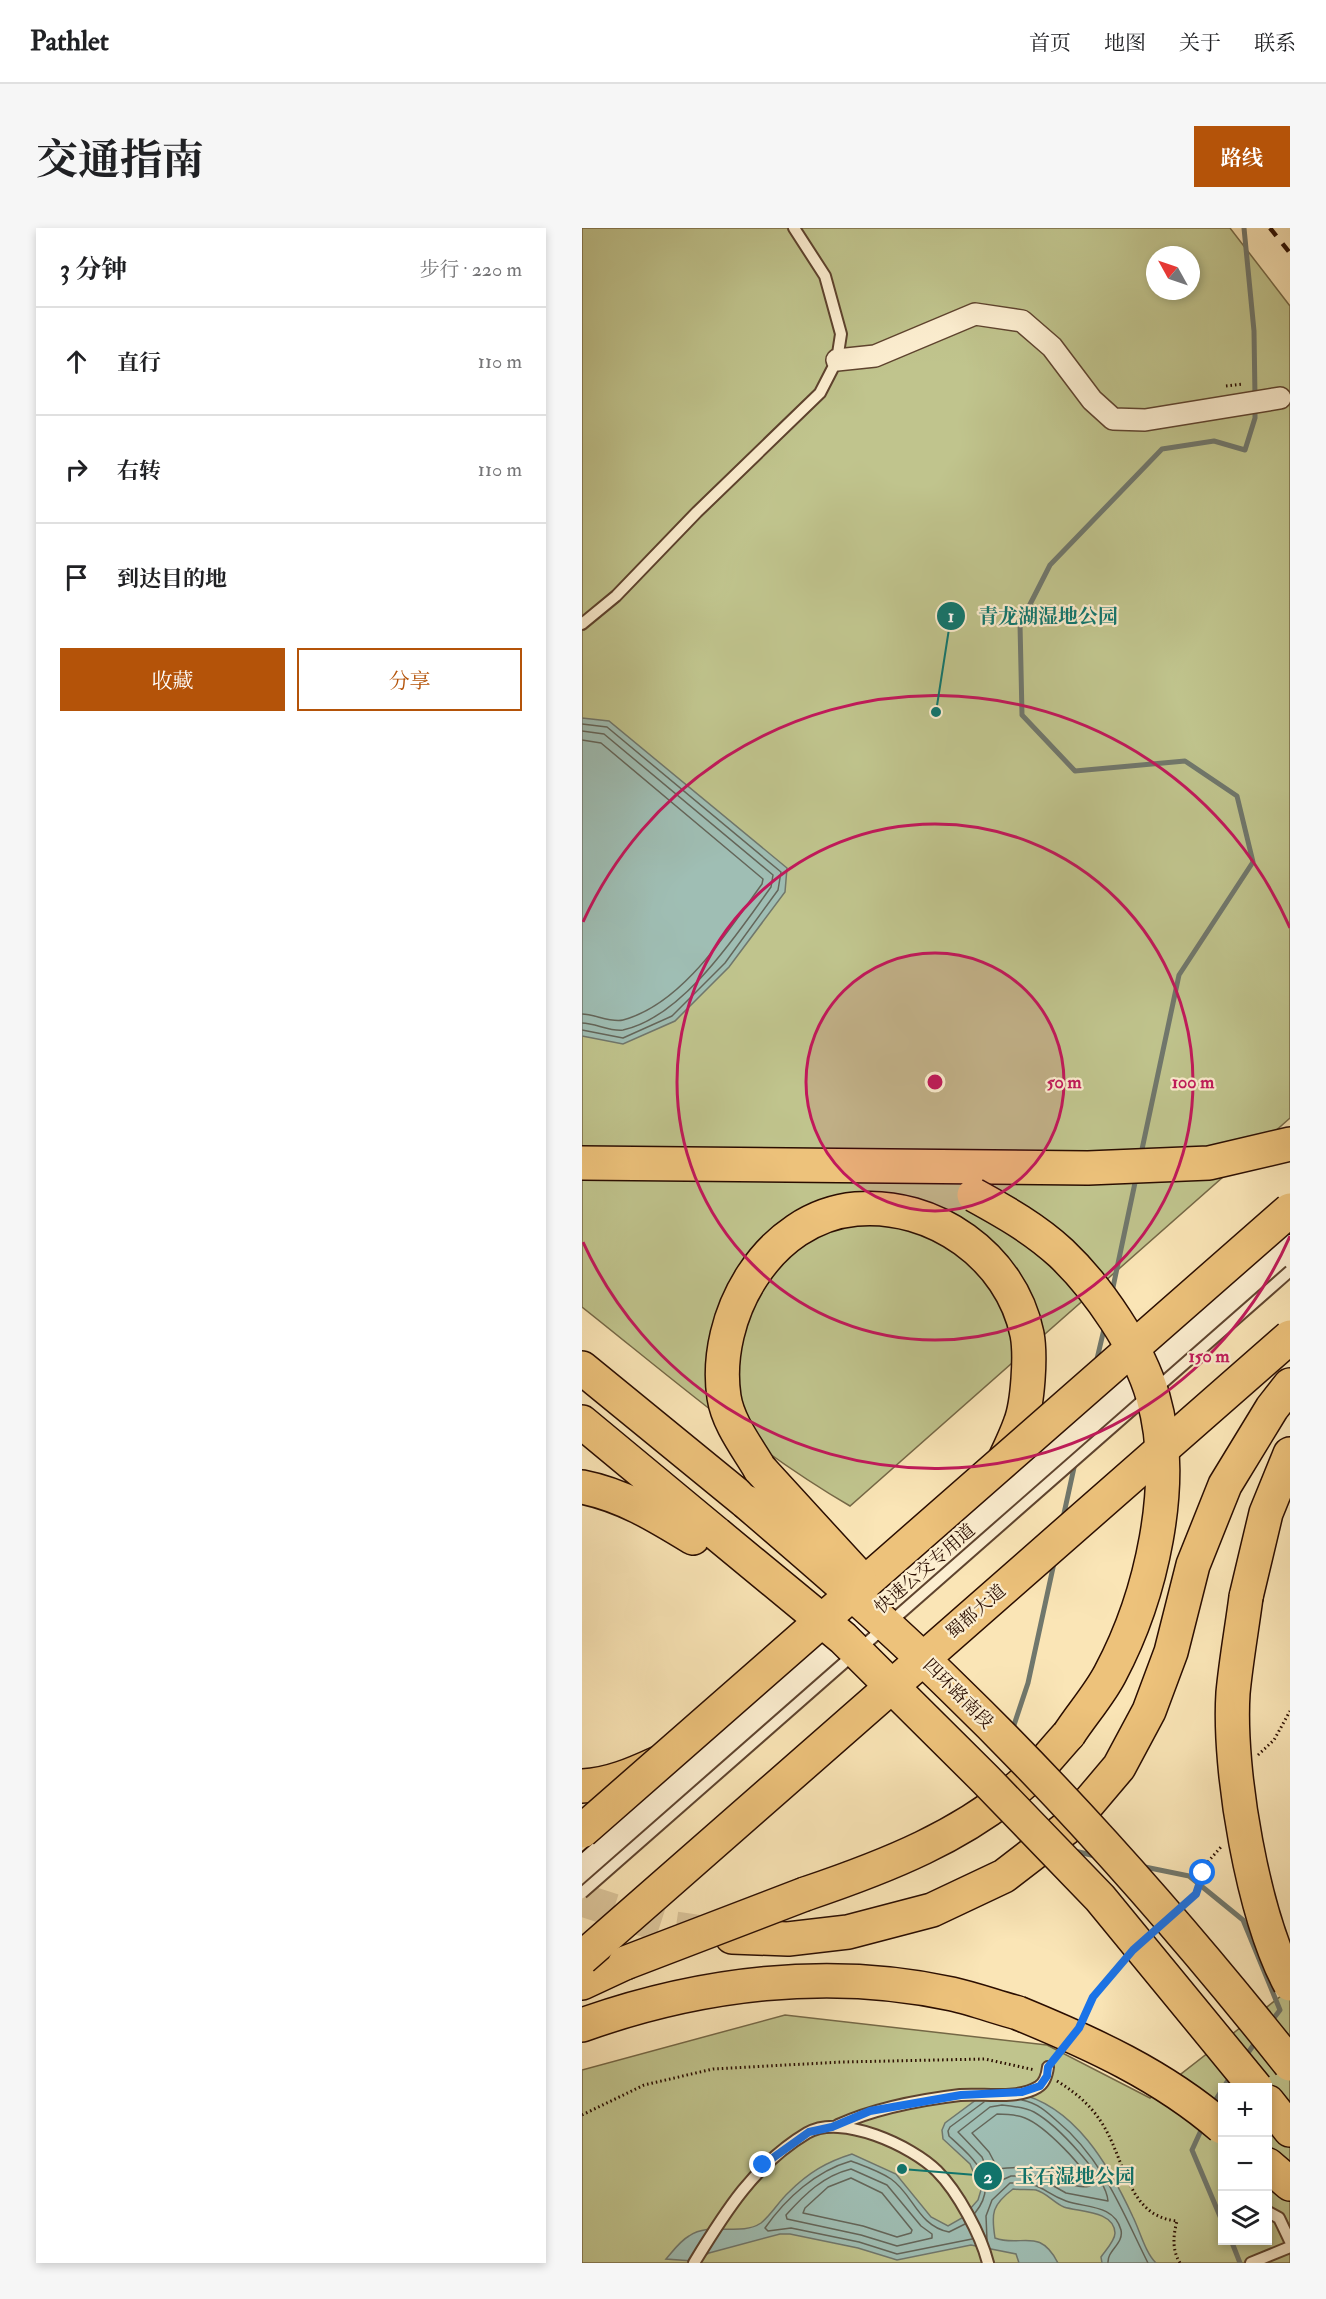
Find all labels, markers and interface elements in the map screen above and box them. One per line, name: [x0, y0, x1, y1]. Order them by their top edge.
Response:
text: Pathlet: [30, 24, 109, 59]
text: 首页: [1029, 30, 1071, 57]
text: 地图: [1104, 30, 1146, 57]
text: 关于: [1179, 30, 1221, 57]
text: 联系: [1254, 30, 1296, 57]
button: 路线: [1194, 126, 1290, 187]
text: 交通指南: [36, 135, 204, 187]
north arrow: [1146, 246, 1200, 300]
text: 3 分钟: [60, 254, 127, 286]
text: 步行 · 220 m: [419, 257, 522, 282]
icon: ahead: [60, 345, 93, 378]
text: 直行: [117, 349, 161, 377]
text: 110 m: [478, 349, 522, 374]
icon: right: [60, 453, 93, 486]
text: 右转: [117, 457, 161, 485]
text: 110 m: [478, 457, 522, 482]
icon: arrive: [60, 561, 93, 594]
text: 到达目的地: [117, 565, 227, 593]
callout: 青龙湖湿地公园: [936, 597, 1130, 635]
text: 青龙湖湿地公园: [978, 604, 1118, 629]
text: 1: [948, 605, 954, 628]
button: 收藏: [60, 648, 285, 711]
button: 分享: [297, 648, 522, 711]
text: 50 m: [1047, 1071, 1082, 1094]
text: 100 m: [1172, 1071, 1215, 1094]
centre of rings: [925, 1072, 945, 1092]
text: 150 m: [1188, 1345, 1231, 1368]
street label: 快速公交专用道: [870, 1519, 980, 1619]
street label: 蜀都大道: [941, 1580, 1011, 1644]
street label: 四环路南段: [918, 1654, 998, 1734]
route start: [1189, 1859, 1215, 1885]
map controls: [1218, 2083, 1272, 2245]
button: +: [1218, 2083, 1272, 2137]
button: −: [1218, 2137, 1272, 2191]
route end: [749, 2151, 775, 2177]
callout: 玉石湿地公园: [973, 2157, 1147, 2195]
text: 玉石湿地公园: [1015, 2164, 1135, 2189]
text: 2: [983, 2166, 993, 2189]
button: layers: [1218, 2191, 1272, 2245]

